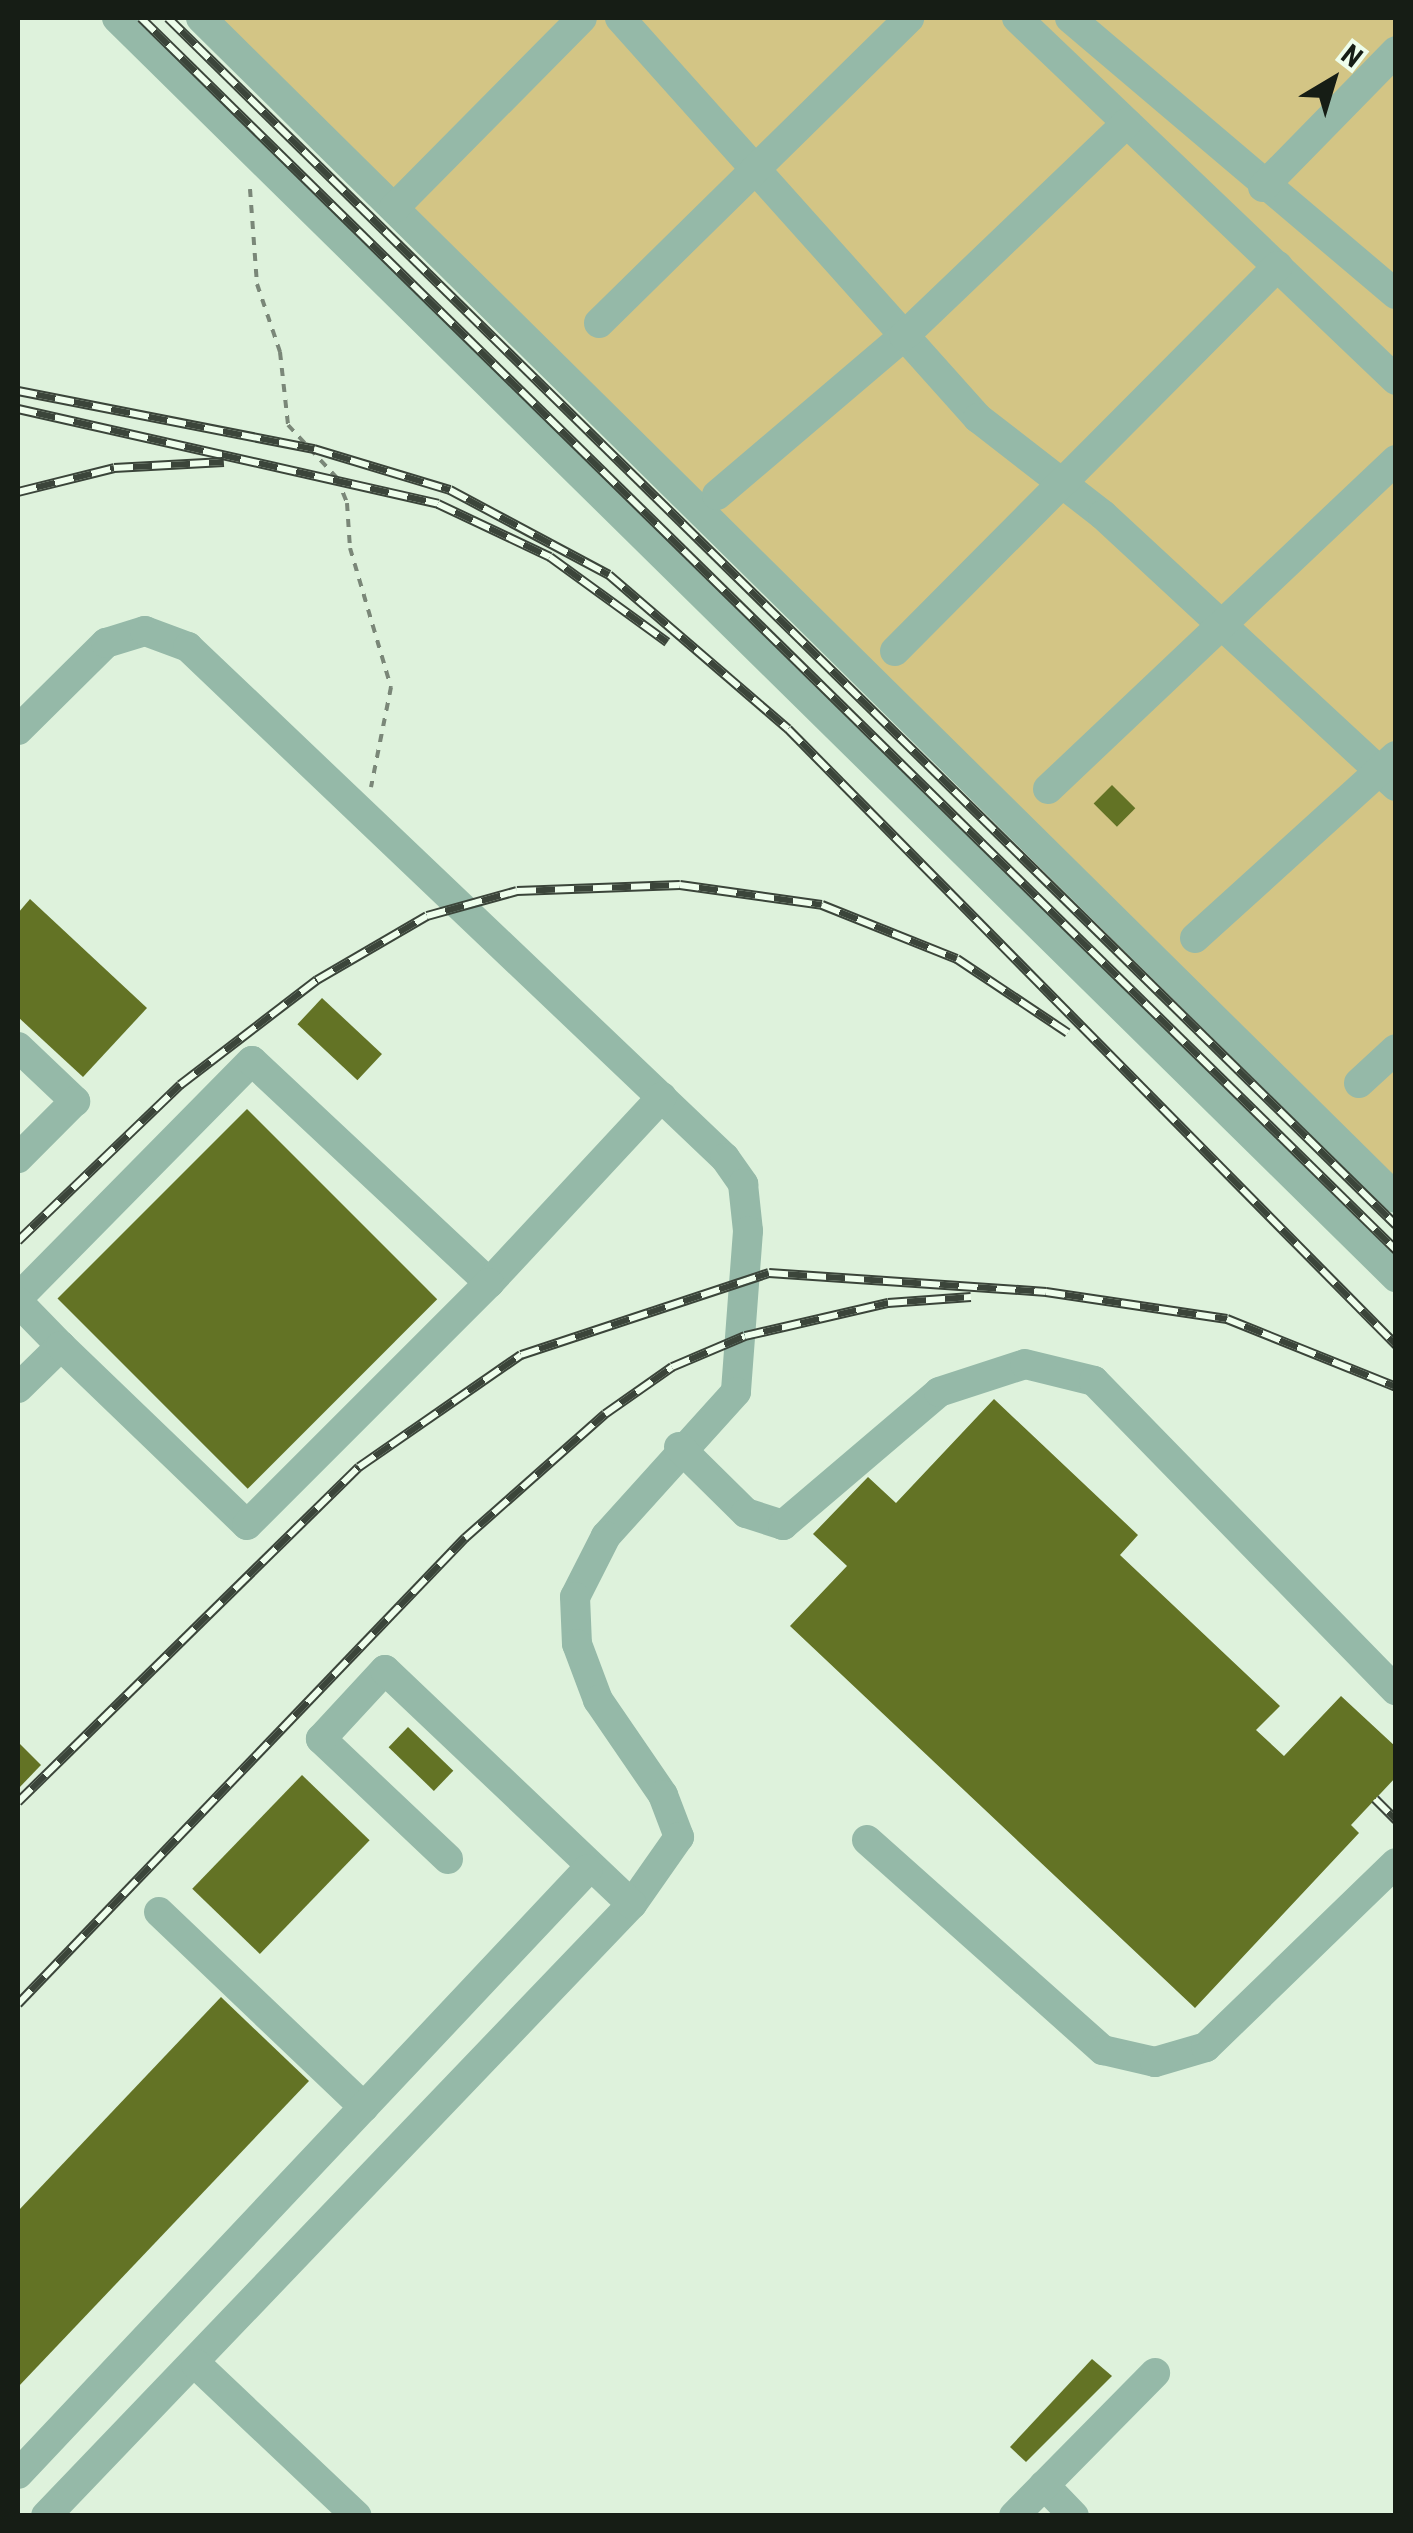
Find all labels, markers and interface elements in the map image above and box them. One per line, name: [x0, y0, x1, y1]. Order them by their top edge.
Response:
north arrow: [1283, 30, 1383, 130]
text: N: [1335, 38, 1369, 74]

